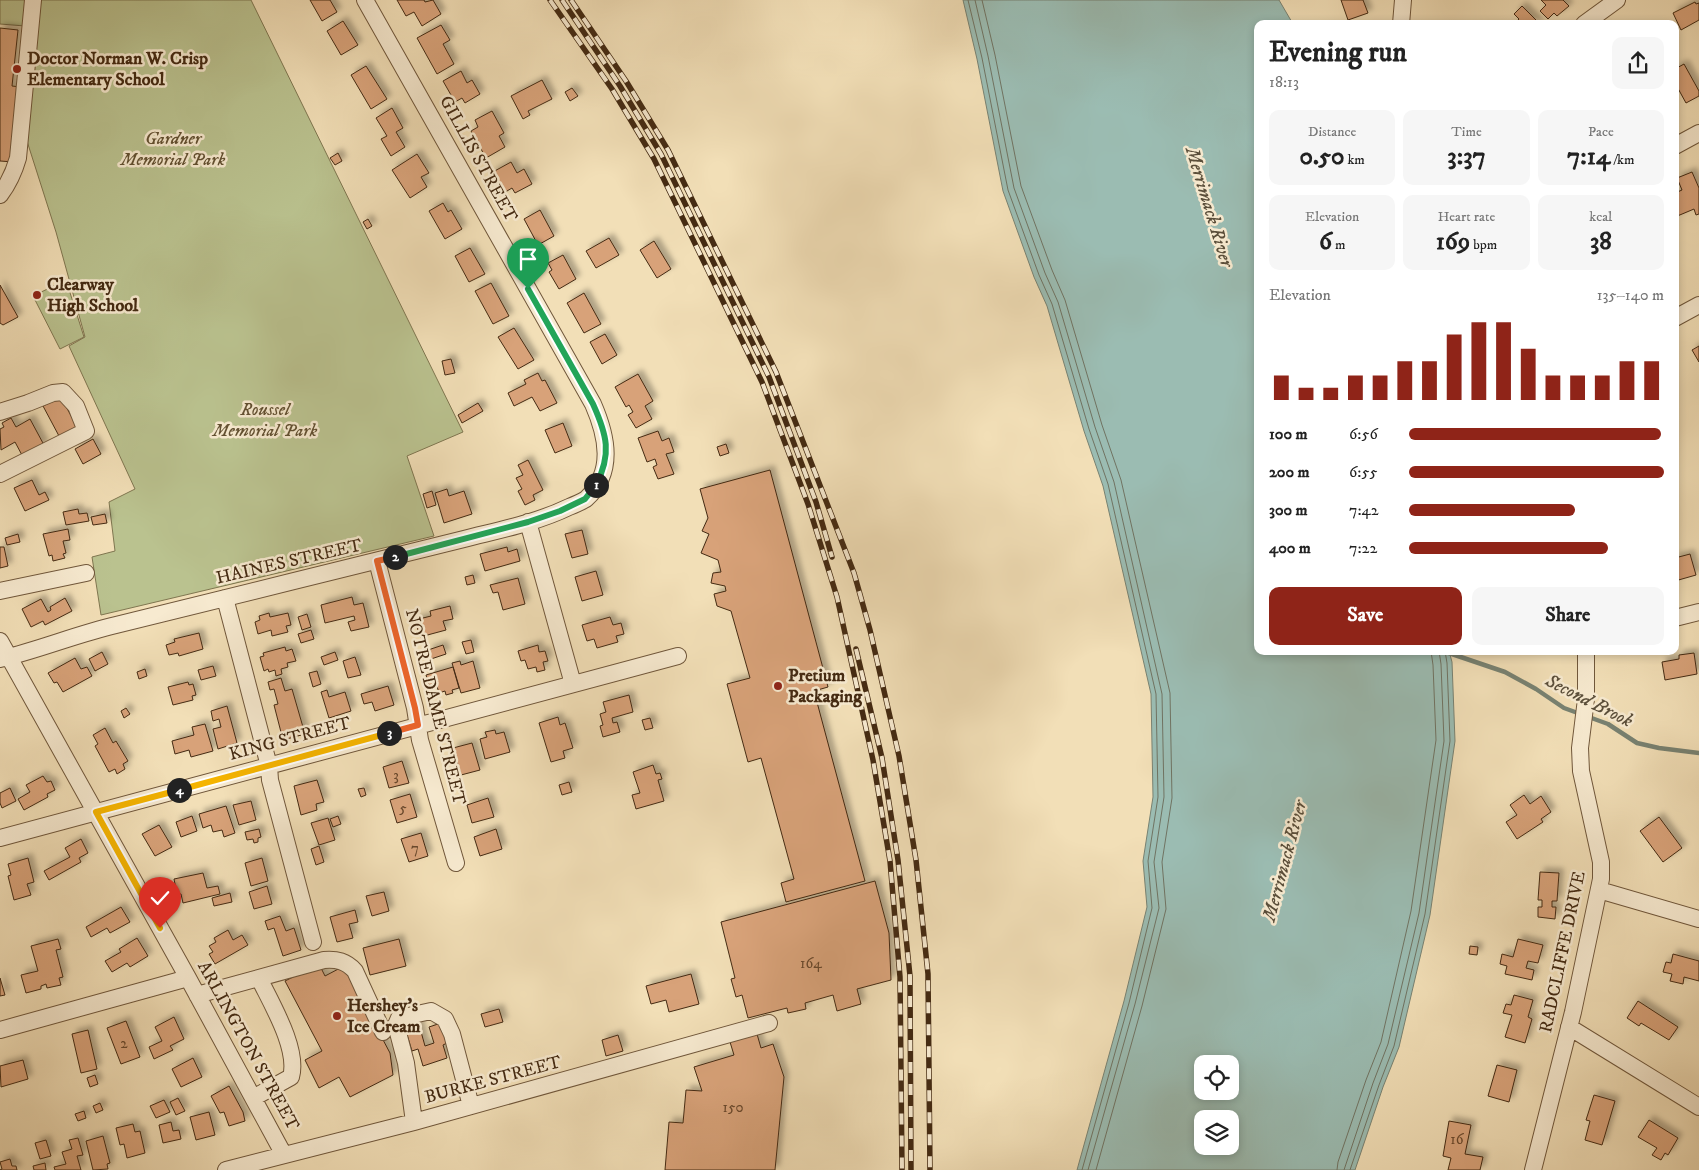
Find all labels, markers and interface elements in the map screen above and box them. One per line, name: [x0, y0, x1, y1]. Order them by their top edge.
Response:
text: Evening run: [1269, 35, 1407, 70]
button: share: [1612, 37, 1664, 89]
place label: Doctor Norman W. Crisp Elementary School: [27, 48, 208, 91]
marker: Doctor Norman W. Crisp Elementary School: [11, 63, 23, 75]
text: 18:13: [1269, 72, 1299, 92]
street label: GILLIS STREET: [434, 92, 522, 226]
text: Distance: [1308, 123, 1356, 141]
text: Time: [1451, 123, 1482, 141]
text: Pace: [1588, 123, 1614, 141]
park label: Gardner Memorial Park: [119, 128, 226, 171]
text: 0.50: [1299, 141, 1344, 172]
text: 3:37: [1447, 141, 1486, 172]
text: 7:14: [1567, 141, 1610, 172]
water label: Merrimack River: [1179, 142, 1239, 272]
text: km: [1344, 151, 1365, 169]
text: /km: [1610, 151, 1635, 169]
text: Elevation: [1305, 208, 1359, 226]
text: Heart rate: [1438, 208, 1495, 226]
text: kcal: [1589, 208, 1612, 226]
text: 6: [1319, 226, 1332, 257]
text: 169: [1436, 226, 1470, 257]
text: 38: [1590, 226, 1612, 257]
text: m: [1332, 236, 1345, 254]
text: bpm: [1470, 236, 1497, 254]
pin: [507, 238, 549, 289]
icon: arrive: [514, 245, 542, 273]
place label: Clearway High School: [47, 274, 139, 317]
text: Elevation: [1269, 285, 1331, 305]
text: 135–140 m: [1597, 285, 1664, 305]
marker: Clearway High School: [31, 289, 43, 301]
park label: Roussel Memorial Park: [211, 399, 318, 442]
text: 100 m: [1269, 424, 1308, 444]
text: 6:56: [1349, 424, 1378, 444]
text: 200 m: [1269, 462, 1310, 482]
text: 6:55: [1349, 462, 1377, 482]
pin: 1: [584, 472, 608, 498]
text: 1: [594, 476, 599, 494]
text: 300 m: [1269, 500, 1308, 520]
text: 7:42: [1349, 500, 1379, 520]
street label: HAINES STREET: [214, 534, 364, 589]
text: 400 m: [1269, 538, 1311, 558]
text: 7:22: [1349, 538, 1377, 558]
pin: 2: [382, 544, 408, 570]
text: 2: [392, 548, 399, 566]
button: Save: [1269, 587, 1462, 645]
button: Share: [1472, 587, 1664, 645]
street label: NOTRE DAME STREET: [400, 607, 470, 808]
place label: Pretium Packaging: [788, 665, 863, 708]
water label: Second Brook: [1541, 669, 1636, 733]
marker: Pretium Packaging: [772, 680, 784, 692]
street label: KING STREET: [227, 712, 354, 766]
pin: 3: [376, 720, 402, 746]
text: 3: [387, 724, 392, 742]
house number: 3: [393, 766, 399, 785]
pin: 4: [166, 778, 192, 802]
text: 4: [175, 781, 184, 799]
water label: Merrimack River: [1257, 796, 1313, 926]
house number: 5: [399, 799, 407, 818]
house number: 7: [411, 839, 419, 858]
street label: RADCLIFFE DRIVE: [1535, 869, 1591, 1035]
pin: [139, 877, 181, 928]
icon: check: [146, 884, 174, 912]
house number: 164: [800, 954, 822, 973]
street label: ARLINGTON STREET: [192, 958, 304, 1135]
place label: Hershey's Ice Cream: [347, 995, 421, 1038]
marker: Hershey's Ice Cream: [331, 1010, 343, 1022]
house number: 2: [120, 1034, 128, 1053]
street label: BURKE STREET: [422, 1051, 564, 1109]
map controls: [1194, 1055, 1239, 1155]
button: locate: [1194, 1055, 1239, 1100]
house number: 150: [723, 1098, 743, 1117]
button: layers: [1194, 1110, 1239, 1155]
house number: 16: [1450, 1130, 1465, 1149]

